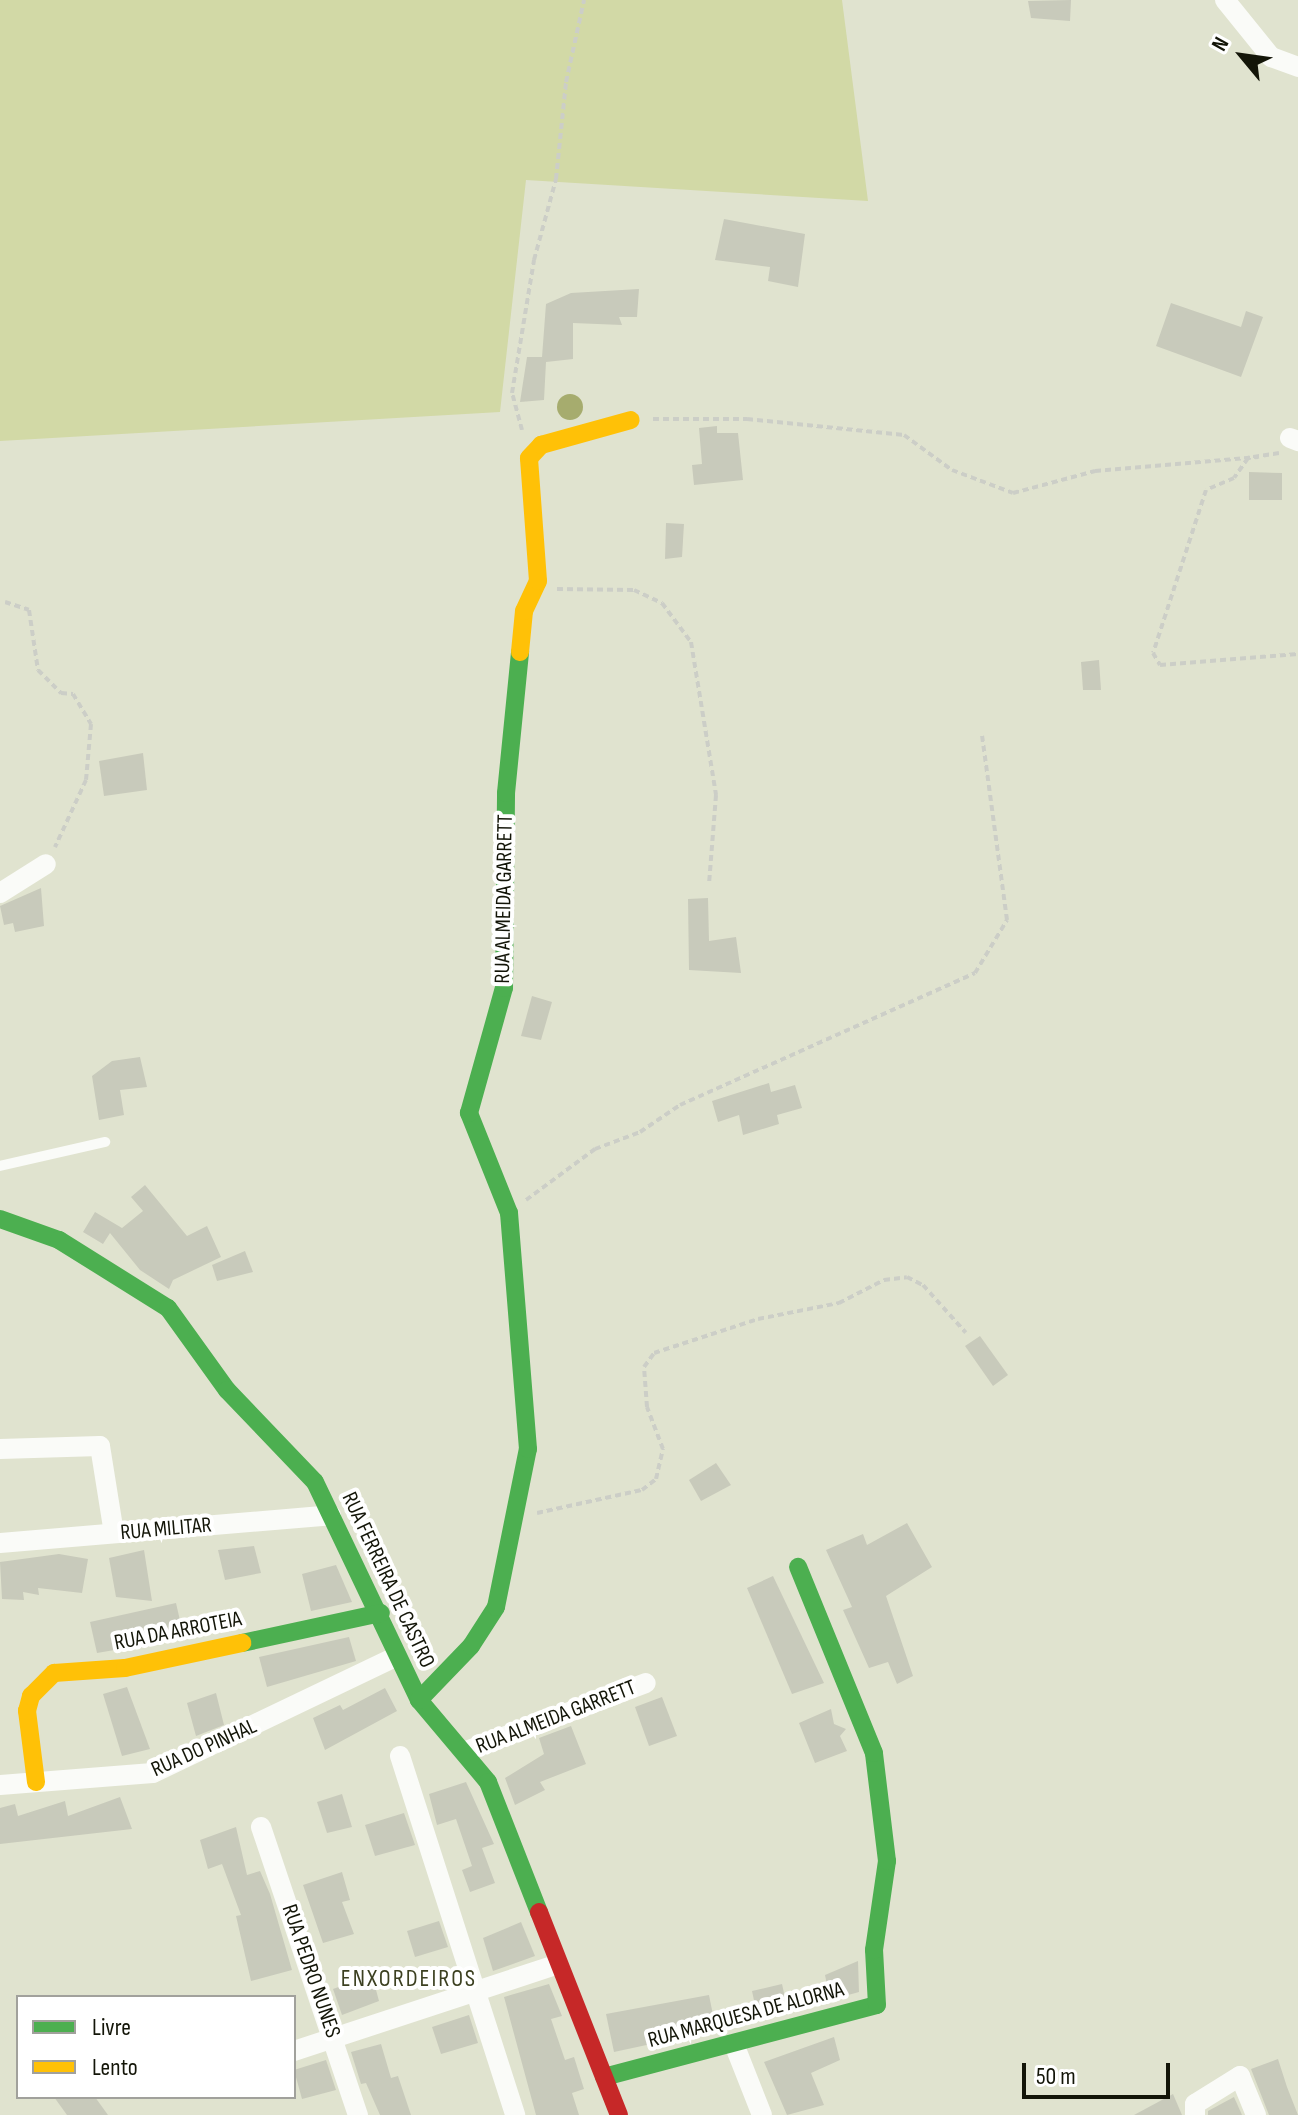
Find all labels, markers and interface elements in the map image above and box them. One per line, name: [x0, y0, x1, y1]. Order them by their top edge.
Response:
north arrow: [1202, 16, 1282, 96]
text: N: [1206, 32, 1235, 56]
street label: RUA ALMEIDA GARRETT: [489, 814, 519, 984]
street label: RUA FERREIRA DE CASTRO: [336, 1488, 440, 1672]
street label: RUA MILITAR: [119, 1512, 213, 1546]
street label: RUA DA ARROTEIA: [112, 1606, 244, 1656]
street label: RUA ALMEIDA GARRETT: [472, 1674, 640, 1760]
street label: RUA DO PINHAL: [147, 1713, 261, 1783]
street label: RUA PEDRO NUNES: [276, 1901, 346, 2041]
district label: ENXORDEIROS: [341, 1965, 477, 1993]
street label: RUA MARQUESA DE ALORNA: [645, 1976, 847, 2054]
legend: [16, 1995, 296, 2099]
text: Livre: [92, 2013, 131, 2042]
scale bar: [1026, 2047, 1174, 2097]
text: Lento: [92, 2053, 138, 2082]
text: 50 m: [1036, 2062, 1076, 2091]

